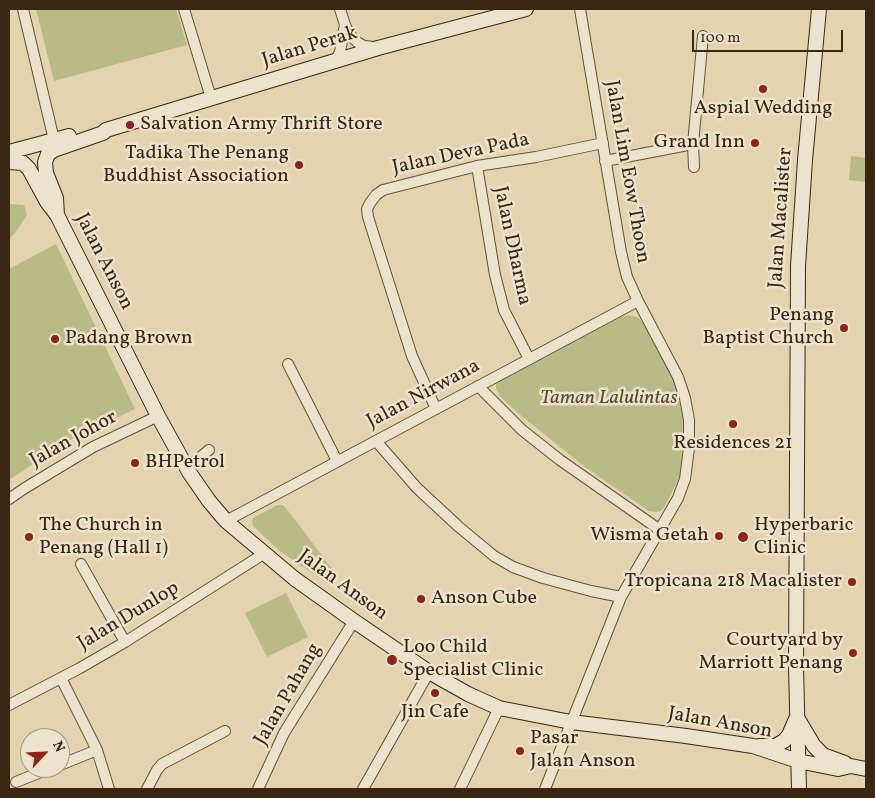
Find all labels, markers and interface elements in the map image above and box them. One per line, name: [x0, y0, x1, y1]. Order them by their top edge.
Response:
scale bar: [695, 20, 846, 52]
street label: Jalan Perak: [259, 22, 361, 74]
text: 100 m: [700, 28, 740, 49]
street label: Jalan Lim Eow Thoon: [598, 78, 654, 266]
marker: Aspial Wedding: [757, 83, 769, 95]
place label: Aspial Wedding: [694, 97, 832, 121]
place label: Salvation Army Thrift Store: [140, 113, 383, 137]
marker: Salvation Army Thrift Store: [124, 119, 136, 131]
street label: Jalan Deva Pada: [390, 129, 532, 181]
place label: Grand Inn: [654, 131, 745, 155]
marker: Grand Inn: [749, 137, 761, 149]
place label: Tadika The Penang Buddhist Association: [103, 142, 289, 189]
street label: Jalan Macalister: [765, 147, 799, 289]
marker: Tadika The Penang Buddhist Association: [293, 159, 305, 171]
street label: Jalan Dharma: [487, 184, 535, 308]
street label: Jalan Anson: [68, 210, 138, 314]
place label: Penang Baptist Church: [703, 304, 834, 351]
marker: Penang Baptist Church: [838, 322, 850, 334]
place label: Padang Brown: [65, 327, 193, 351]
marker: Padang Brown: [49, 333, 61, 345]
street label: Jalan Nirwana: [363, 355, 485, 435]
park label: Taman Lalulintas: [540, 387, 678, 411]
street label: Jalan Johor: [26, 406, 122, 474]
marker: Residences 21: [727, 418, 739, 430]
place label: Residences 21: [673, 432, 793, 456]
place label: BHPetrol: [145, 451, 225, 475]
marker: BHPetrol: [129, 457, 141, 469]
place label: The Church in Penang (Hall 1): [39, 514, 168, 561]
place label: Hyperbaric Clinic: [754, 514, 853, 561]
place label: Wisma Getah: [590, 524, 709, 548]
marker: Wisma Getah: [713, 530, 725, 542]
marker: Hyperbaric Clinic: [736, 530, 750, 544]
marker: The Church in Penang (Hall 1): [23, 531, 35, 543]
street label: Jalan Anson: [292, 545, 392, 627]
place label: Tropicana 218 Macalister: [624, 570, 842, 594]
marker: Tropicana 218 Macalister: [846, 576, 858, 588]
street label: Jalan Dunlop: [74, 577, 184, 657]
place label: Anson Cube: [431, 587, 537, 611]
marker: Anson Cube: [415, 593, 427, 605]
place label: Courtyard by Marriott Penang: [698, 629, 843, 676]
place label: Loo Child Specialist Clinic: [403, 636, 543, 683]
street label: Jalan Pahang: [250, 640, 328, 750]
marker: Courtyard by Marriott Penang: [847, 647, 859, 659]
marker: Loo Child Specialist Clinic: [385, 653, 399, 667]
marker: Jin Cafe: [429, 687, 441, 699]
place label: Jin Cafe: [401, 701, 469, 725]
street label: Jalan Anson: [666, 703, 774, 745]
place label: Pasar Jalan Anson: [530, 727, 636, 774]
north arrow: [20, 728, 70, 778]
text: N: [47, 738, 69, 755]
marker: Pasar Jalan Anson: [514, 745, 526, 757]

